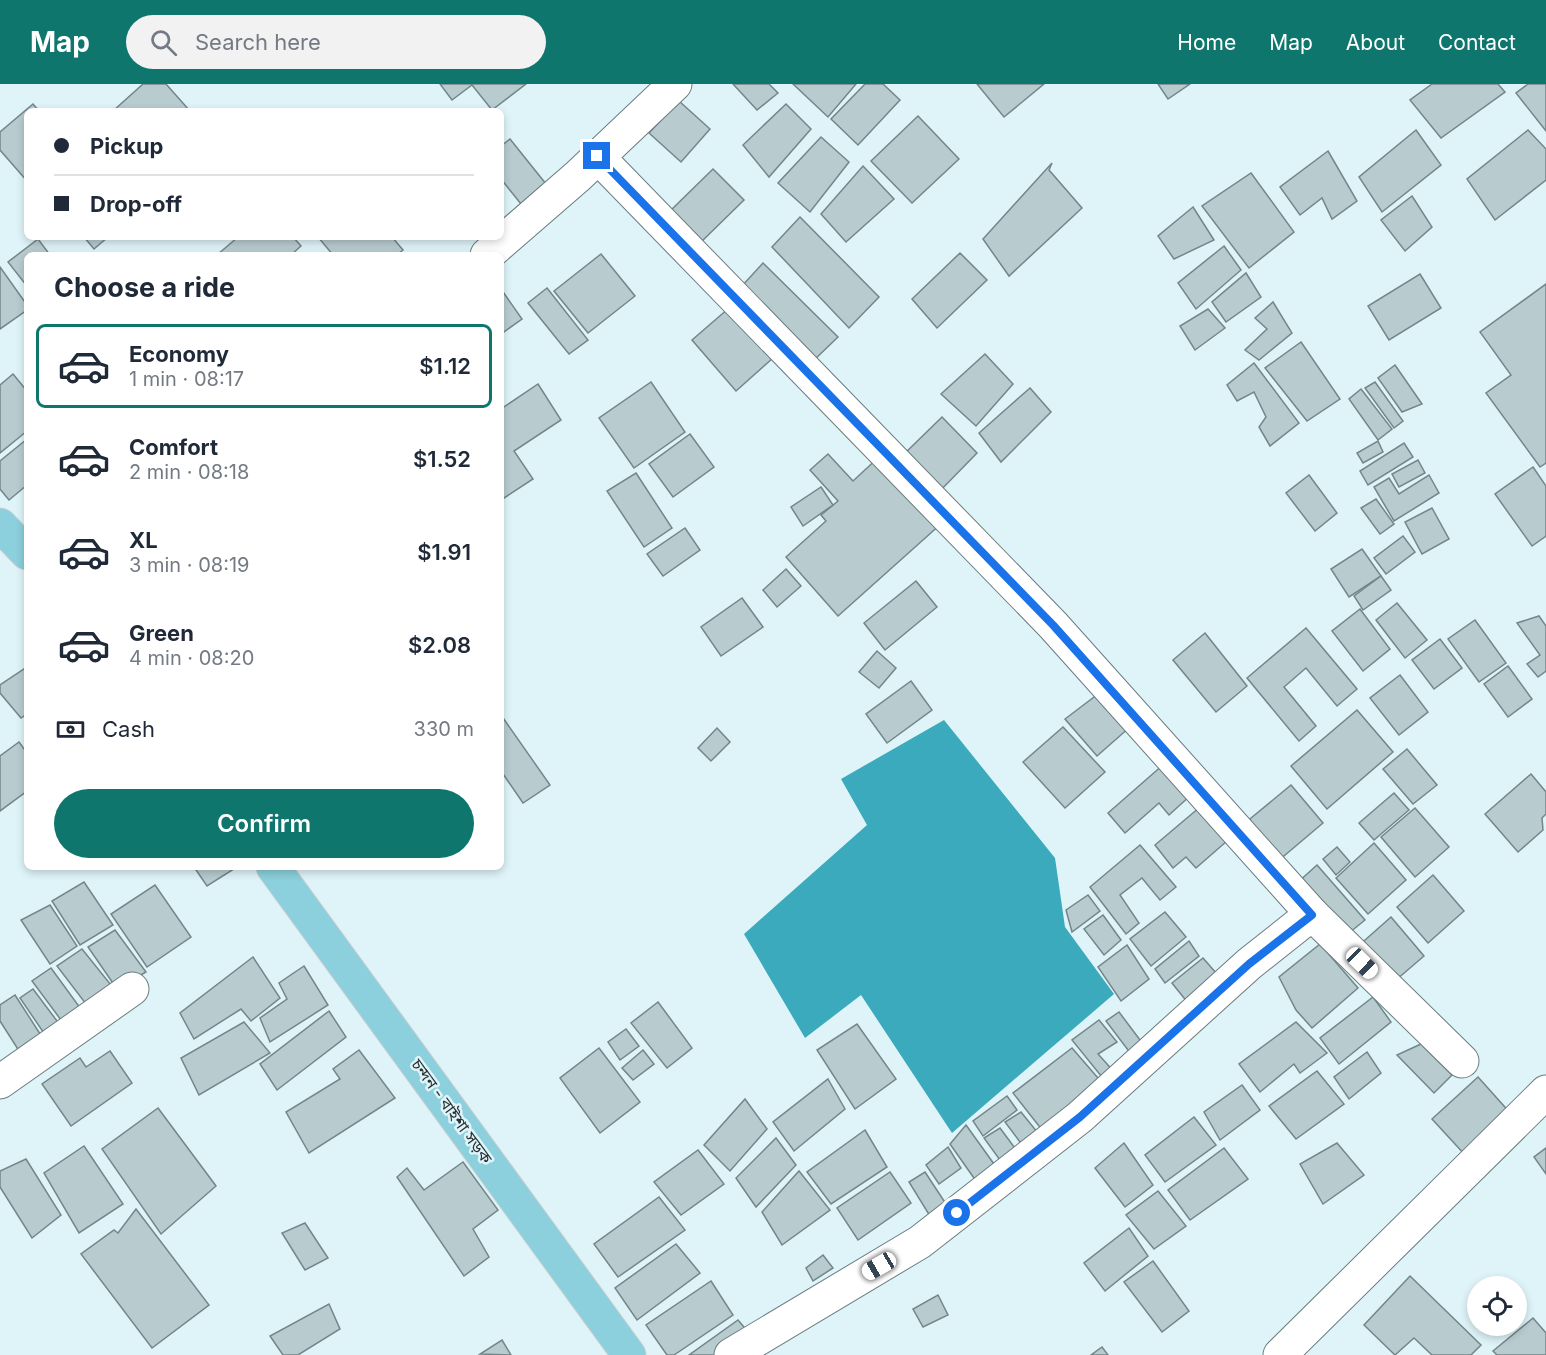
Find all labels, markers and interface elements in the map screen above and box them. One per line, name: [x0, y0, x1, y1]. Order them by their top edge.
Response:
search box: [126, 15, 546, 69]
text: Map: [30, 25, 90, 59]
icon: search: [147, 26, 180, 59]
text: Search here: [195, 29, 321, 55]
text: Home: [1177, 30, 1236, 55]
text: Map: [1269, 30, 1313, 55]
text: About: [1346, 30, 1405, 55]
text: Contact: [1438, 30, 1516, 55]
text: Pickup: [90, 133, 164, 159]
route end: [583, 142, 610, 169]
text: Drop-off: [90, 191, 182, 217]
text: Choose a ride: [54, 271, 235, 304]
icon: car: [57, 339, 111, 393]
text: Economy: [129, 341, 229, 367]
text: $1.12: [419, 353, 471, 379]
text: 1 min · 08:17: [129, 367, 244, 391]
icon: car: [57, 432, 111, 486]
text: Comfort: [129, 434, 218, 460]
text: $1.52: [413, 446, 471, 472]
text: 2 min · 08:18: [129, 460, 249, 484]
icon: car: [57, 525, 111, 579]
text: XL: [129, 527, 158, 553]
text: $1.91: [417, 539, 471, 565]
text: 3 min · 08:19: [129, 553, 249, 577]
icon: car: [57, 618, 111, 672]
text: Green: [129, 620, 194, 646]
text: $2.08: [408, 632, 471, 658]
text: 4 min · 08:20: [129, 646, 254, 670]
icon: cash: [54, 713, 87, 746]
text: Cash: [102, 716, 155, 742]
text: 330 m: [414, 717, 474, 741]
button: Confirm: [54, 789, 474, 858]
car: [1343, 944, 1381, 982]
street label: চন্দন - বাইশা সড়ক: [407, 1054, 497, 1168]
route start: [943, 1199, 970, 1226]
car: [859, 1249, 899, 1283]
map controls: [1467, 1276, 1527, 1336]
button: locate: [1467, 1276, 1527, 1336]

